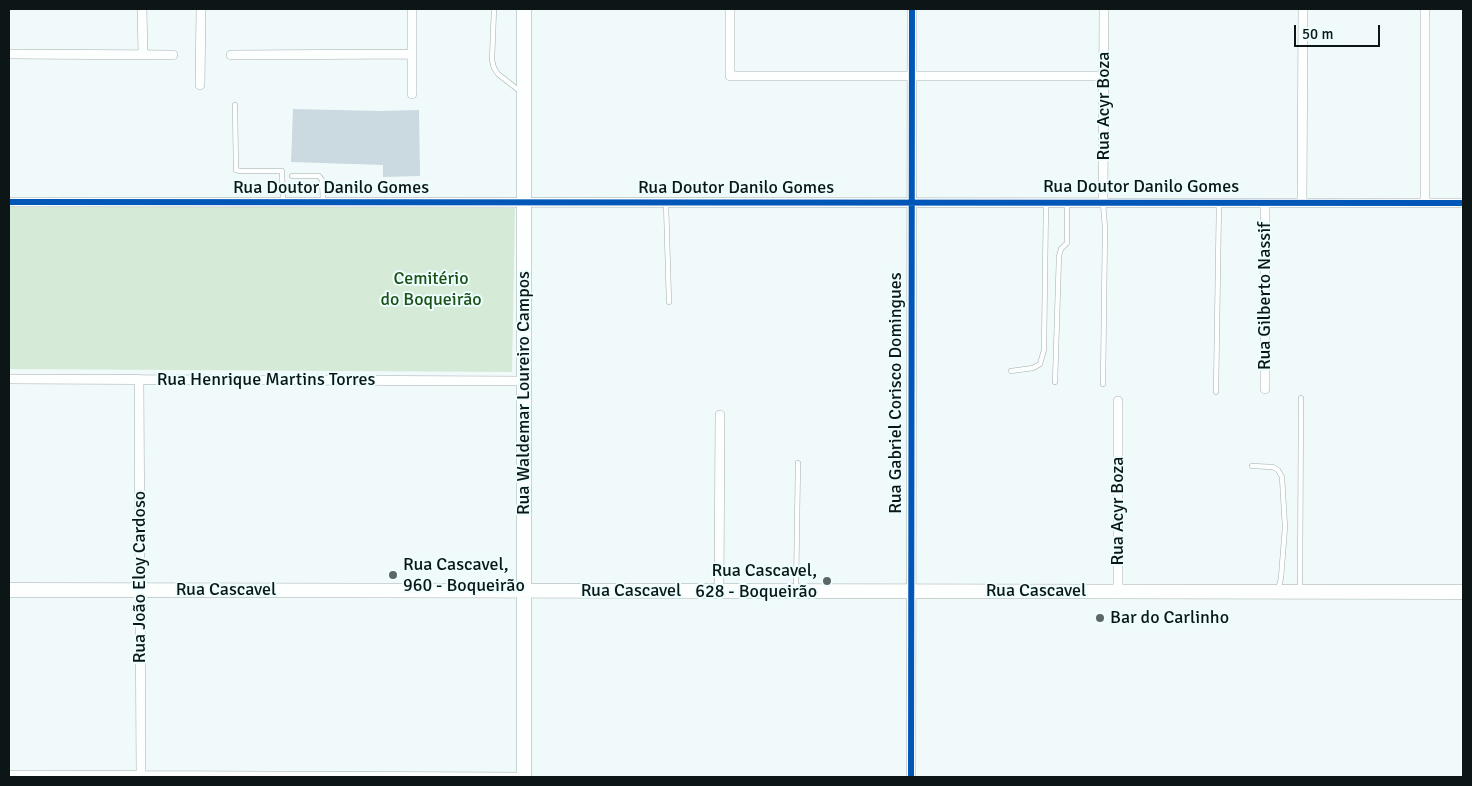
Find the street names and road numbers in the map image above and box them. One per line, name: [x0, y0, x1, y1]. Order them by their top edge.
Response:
street label: Rua Acyr Boza: [1093, 52, 1115, 160]
street label: Rua Doutor Danilo Gomes: [1043, 176, 1239, 198]
street label: Rua Doutor Danilo Gomes: [233, 177, 429, 199]
street label: Rua Doutor Danilo Gomes: [638, 177, 834, 199]
street label: Rua Gilberto Nassif: [1254, 222, 1276, 370]
street label: Rua Waldemar Loureiro Campos: [513, 271, 535, 515]
street label: Rua Gabriel Corisco Domingues: [885, 272, 907, 514]
street label: Rua Henrique Martins Torres: [157, 369, 375, 391]
street label: Rua Acyr Boza: [1107, 457, 1129, 565]
street label: Rua João Eloy Cardoso: [129, 491, 151, 663]
street label: Rua Cascavel: [176, 579, 276, 601]
street label: Rua Cascavel: [581, 580, 681, 602]
street label: Rua Cascavel: [986, 580, 1086, 602]

